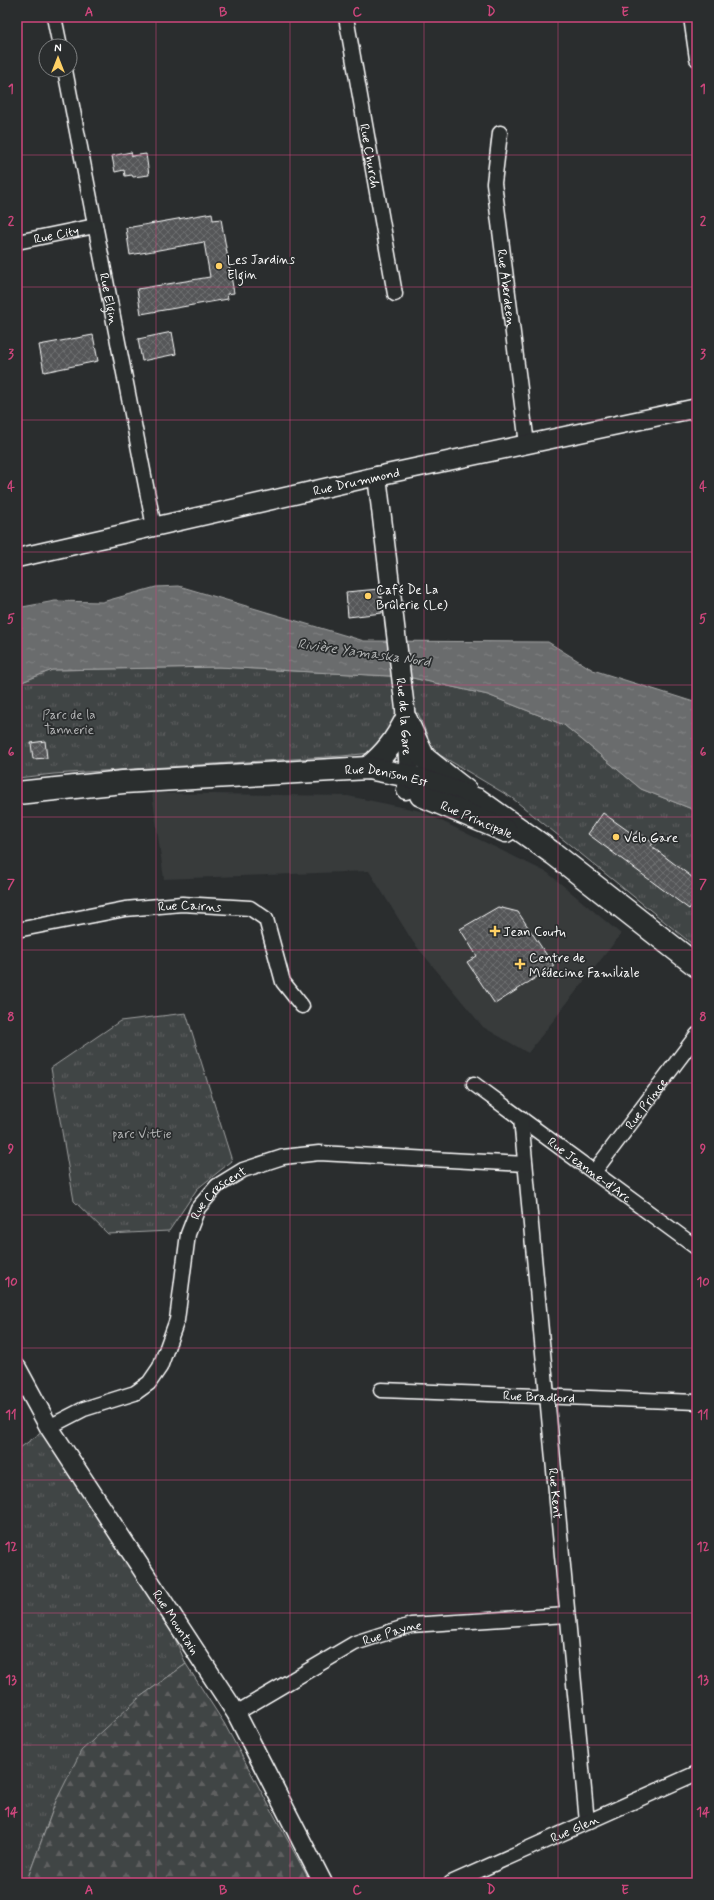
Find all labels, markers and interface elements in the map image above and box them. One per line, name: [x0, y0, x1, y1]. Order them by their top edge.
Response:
text: A: [85, 4, 93, 21]
text: B: [219, 4, 228, 21]
text: C: [352, 4, 362, 21]
text: D: [487, 4, 496, 21]
text: E: [621, 4, 629, 21]
north arrow: [38, 38, 78, 78]
text: N: [54, 42, 62, 56]
text: 1: [8, 81, 14, 98]
text: 1: [700, 81, 706, 98]
street label: Rue Church: [355, 122, 383, 190]
text: 2: [8, 213, 15, 230]
text: 2: [700, 213, 707, 230]
street label: Rue City: [32, 222, 81, 248]
street label: Rue Aberdeen: [492, 248, 519, 328]
place label: Les Jardins Elgin: [227, 252, 295, 286]
marker: Les Jardins Elgin: [214, 261, 224, 271]
street label: Rue Elgin: [95, 271, 121, 327]
text: 3: [8, 346, 14, 363]
text: 3: [700, 346, 706, 363]
street label: Rue Drummond: [312, 464, 402, 500]
text: 4: [7, 479, 15, 496]
text: 4: [699, 479, 707, 496]
place label: Café De La Brûlerie (Le): [376, 582, 448, 614]
marker: Café De La Brûlerie (Le): [363, 591, 373, 601]
text: 5: [7, 611, 15, 628]
text: 5: [699, 611, 707, 628]
water label: Rivière Yamaska Nord: [296, 635, 432, 671]
street label: Rue de la Gare: [391, 677, 415, 756]
park label: Parc de la Tannerie: [42, 707, 96, 739]
text: 6: [8, 744, 15, 761]
text: 6: [700, 744, 707, 761]
street label: Rue Denison Est: [344, 761, 430, 792]
street label: Rue Principale: [438, 797, 515, 843]
place label: Velo Gare: [624, 830, 678, 847]
marker: Velo Gare: [611, 832, 621, 842]
text: 7: [7, 876, 15, 893]
text: 7: [699, 876, 707, 893]
street label: Rue Cairns: [157, 897, 222, 916]
place label: Jean Coutu: [503, 924, 566, 941]
marker: Jean Coutu: [490, 926, 500, 936]
place label: Centre de Médecine Familiale: [529, 950, 640, 982]
marker: Centre de Médecine Familiale: [514, 958, 526, 970]
text: 8: [7, 1009, 15, 1026]
text: 8: [699, 1009, 707, 1026]
street label: Rue Prince: [622, 1075, 672, 1133]
park label: parc Vittie: [112, 1126, 172, 1143]
street label: Rue Jeanne-d'Arc: [543, 1134, 635, 1207]
text: 9: [8, 1141, 15, 1158]
text: 9: [700, 1141, 707, 1158]
street label: Rue Crescent: [187, 1163, 250, 1222]
text: 10: [4, 1274, 18, 1291]
text: 10: [696, 1274, 710, 1291]
street label: Rue Bradford: [502, 1388, 575, 1409]
text: 11: [5, 1407, 17, 1424]
text: 11: [697, 1407, 709, 1424]
street label: Rue Kent: [544, 1467, 566, 1520]
text: 12: [5, 1539, 17, 1556]
text: 12: [697, 1539, 709, 1556]
street label: Rue Mountain: [148, 1587, 203, 1659]
street label: Rue Payne: [361, 1617, 423, 1650]
text: 13: [5, 1672, 17, 1689]
text: 13: [697, 1672, 709, 1689]
text: 14: [4, 1804, 18, 1821]
text: 14: [696, 1804, 710, 1821]
street label: Rue Glen: [548, 1811, 602, 1847]
text: A: [85, 1882, 93, 1899]
text: B: [219, 1882, 228, 1899]
text: C: [352, 1882, 362, 1899]
text: D: [487, 1882, 496, 1899]
text: E: [621, 1882, 629, 1899]

